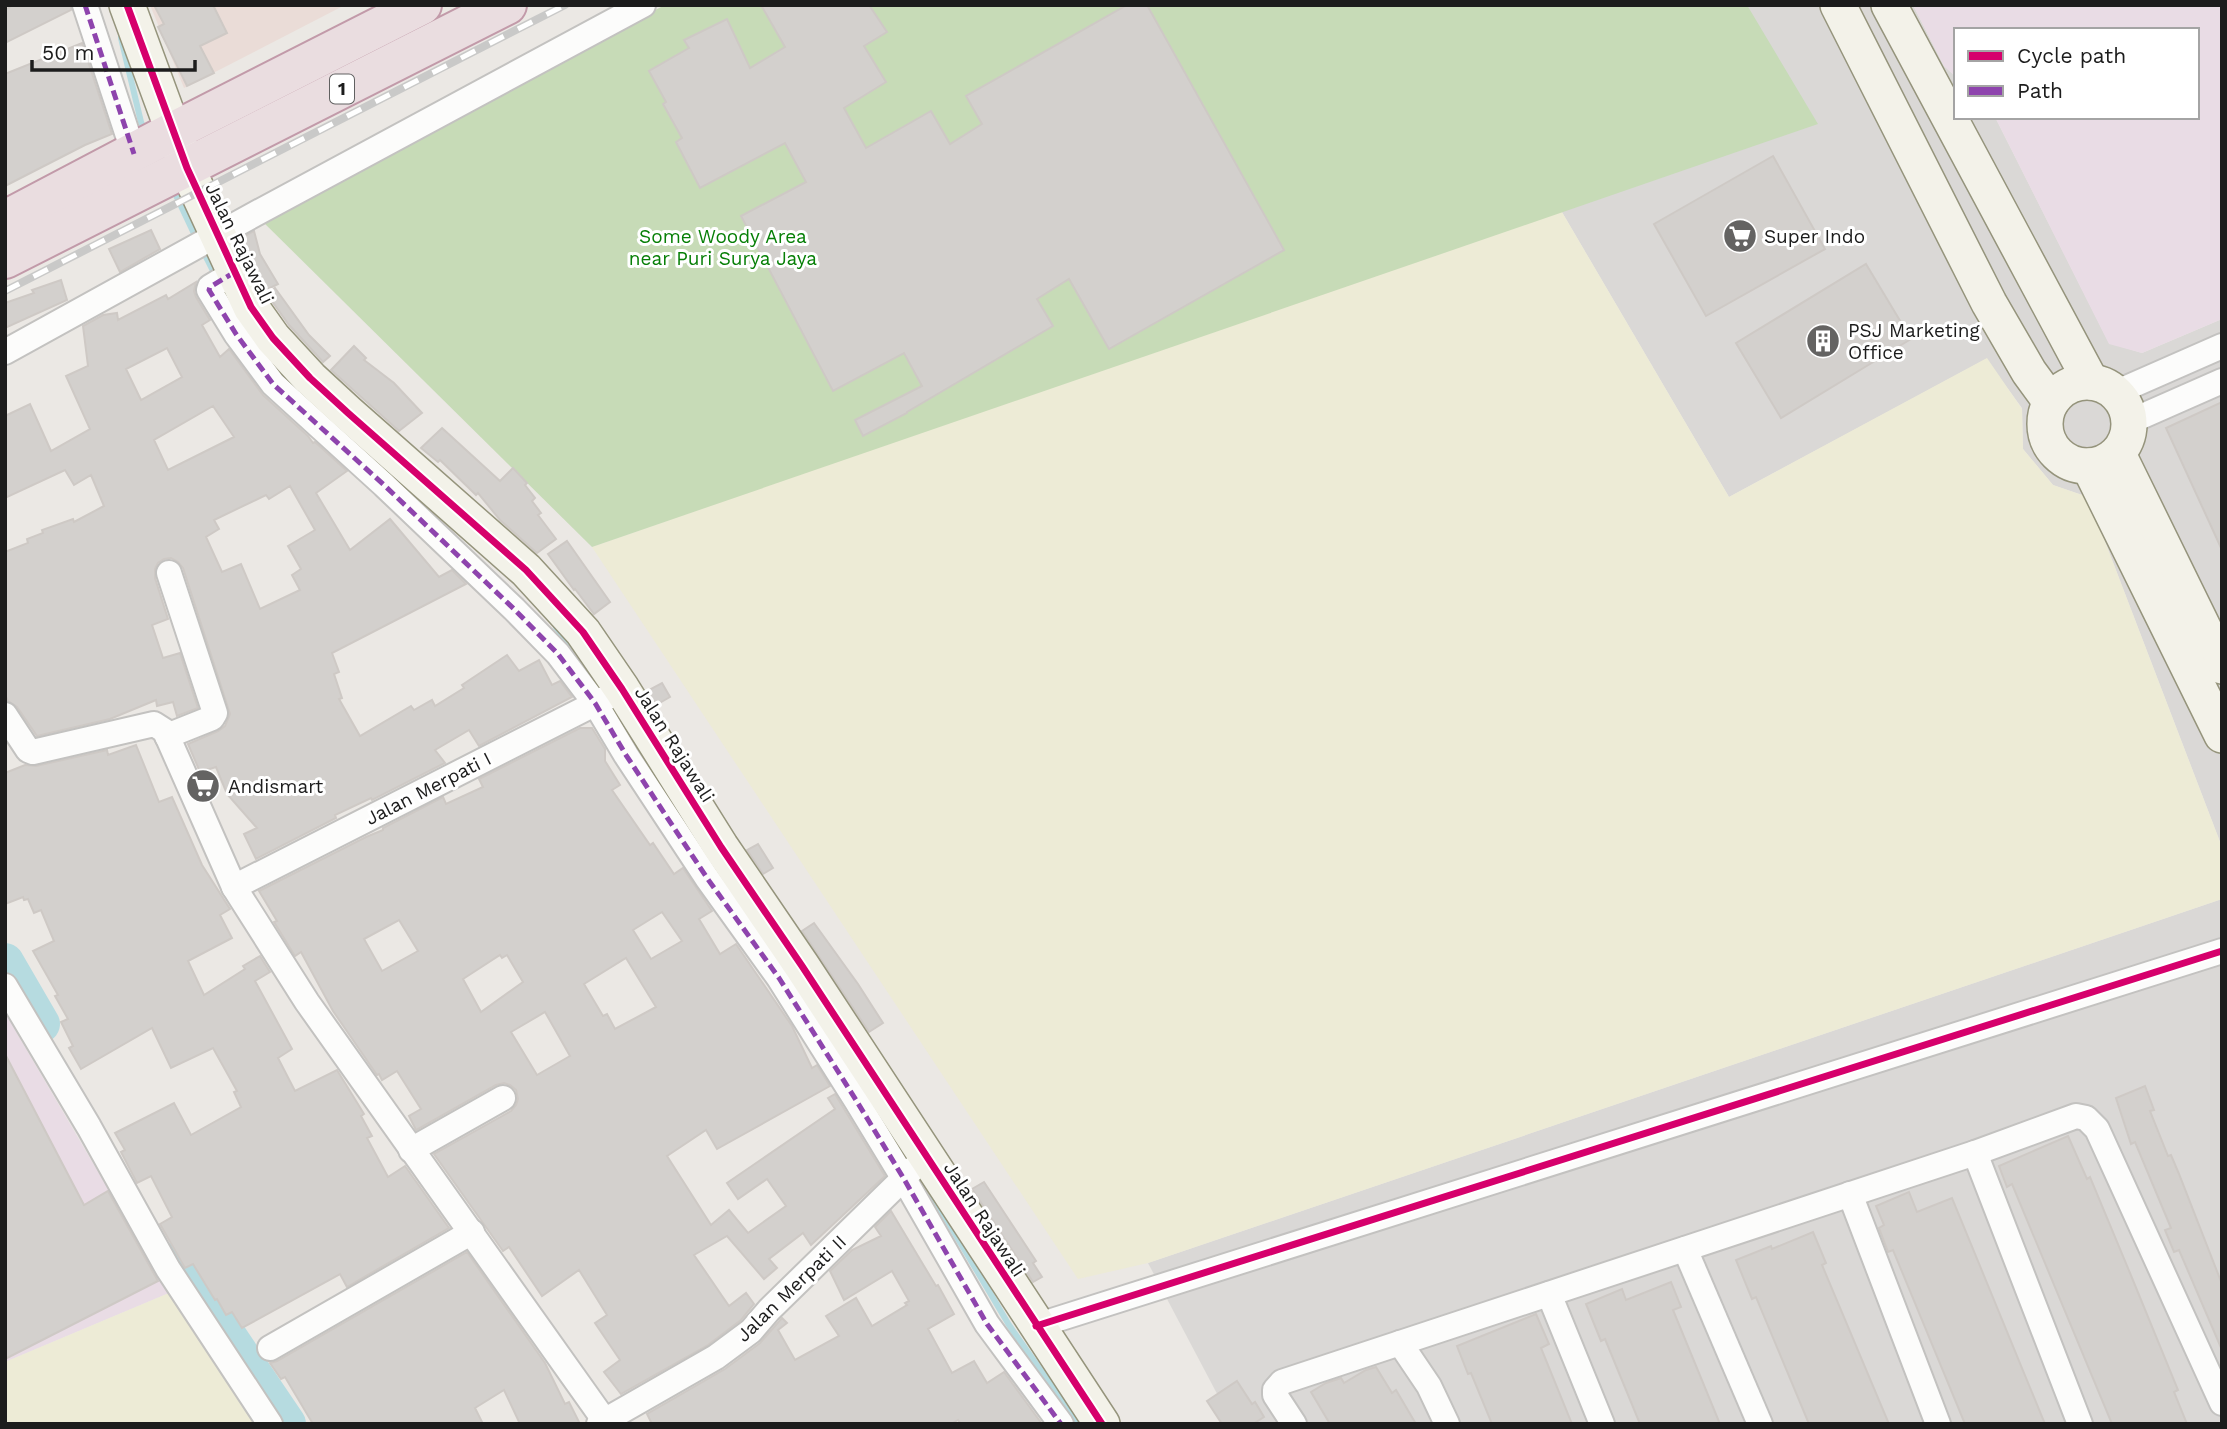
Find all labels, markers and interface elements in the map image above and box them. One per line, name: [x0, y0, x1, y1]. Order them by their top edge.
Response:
scale bar: [32, 28, 194, 72]
legend: [1954, 28, 2199, 119]
text: 50 m: [42, 40, 94, 65]
text: Cycle path: [2017, 43, 2126, 68]
road number: 1: [330, 74, 354, 104]
text: Path: [2017, 78, 2063, 103]
street label: Jalan Rajawali: [200, 179, 279, 308]
supermarket icon: Super Indo: [1721, 217, 1759, 255]
park label: Some Woody Area near Puri Surya Jaya: [629, 225, 817, 270]
place label: Super Indo: [1764, 225, 1865, 248]
place label: PSJ Marketing Office: [1848, 319, 1981, 364]
building icon: PSJ Marketing Office: [1804, 322, 1842, 360]
street label: Jalan Rajawali: [630, 682, 719, 806]
street label: Jalan Merpati I: [361, 747, 495, 830]
supermarket icon: Andismart: [184, 767, 222, 805]
place label: Andismart: [228, 775, 323, 798]
street label: Jalan Rajawali: [939, 1158, 1030, 1281]
street label: Jalan Merpati II: [732, 1230, 851, 1347]

